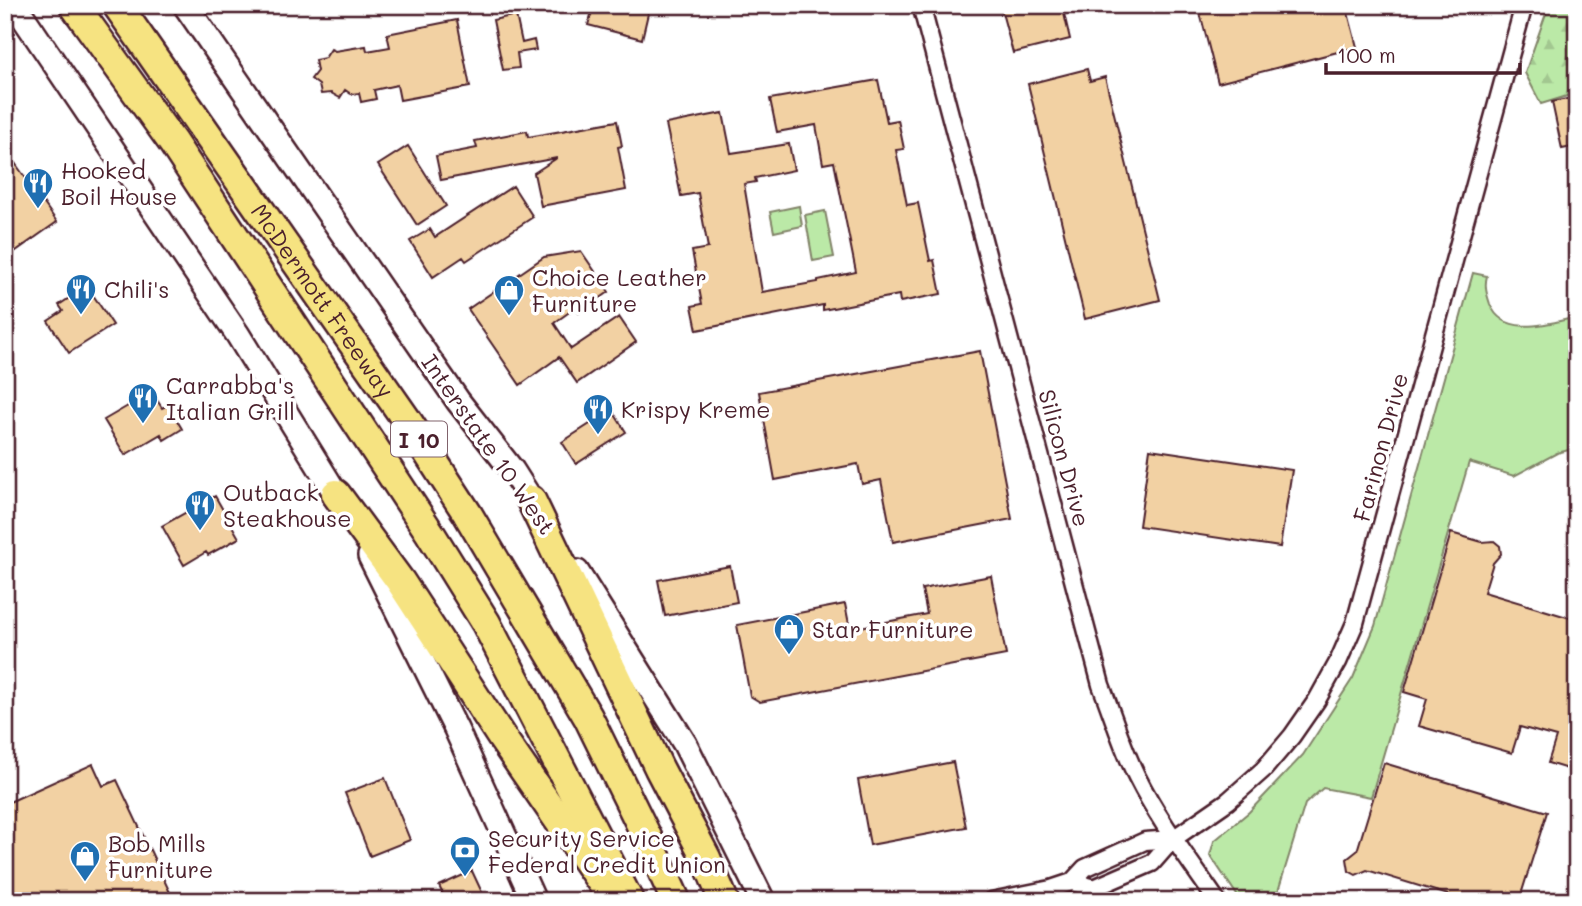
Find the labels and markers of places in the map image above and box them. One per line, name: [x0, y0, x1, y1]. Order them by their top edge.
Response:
place label: Hooked Boil House: [61, 155, 177, 211]
restaurant icon: Hooked Boil House: [21, 166, 55, 210]
place label: Choice Leather Furniture: [532, 262, 707, 318]
restaurant icon: Chili's: [64, 272, 98, 316]
shop icon: Choice Leather Furniture: [492, 273, 526, 317]
place label: Chili's: [104, 274, 170, 304]
place label: Carrabba's Italian Grill: [166, 370, 295, 426]
restaurant icon: Carrabba's Italian Grill: [126, 381, 160, 425]
restaurant icon: Krispy Kreme: [581, 392, 615, 436]
place label: Krispy Kreme: [621, 394, 771, 424]
place label: Outback Steakhouse: [223, 477, 351, 533]
restaurant icon: Outback Steakhouse: [183, 488, 217, 532]
shop icon: Star Furniture: [772, 612, 806, 656]
place label: Star Furniture: [812, 614, 974, 644]
place label: Security Service Federal Credit Union: [488, 823, 726, 879]
place label: Bob Mills Furniture: [108, 828, 213, 884]
bank icon: Security Service Federal Credit Union: [448, 834, 482, 878]
shop icon: Bob Mills Furniture: [68, 839, 102, 883]

